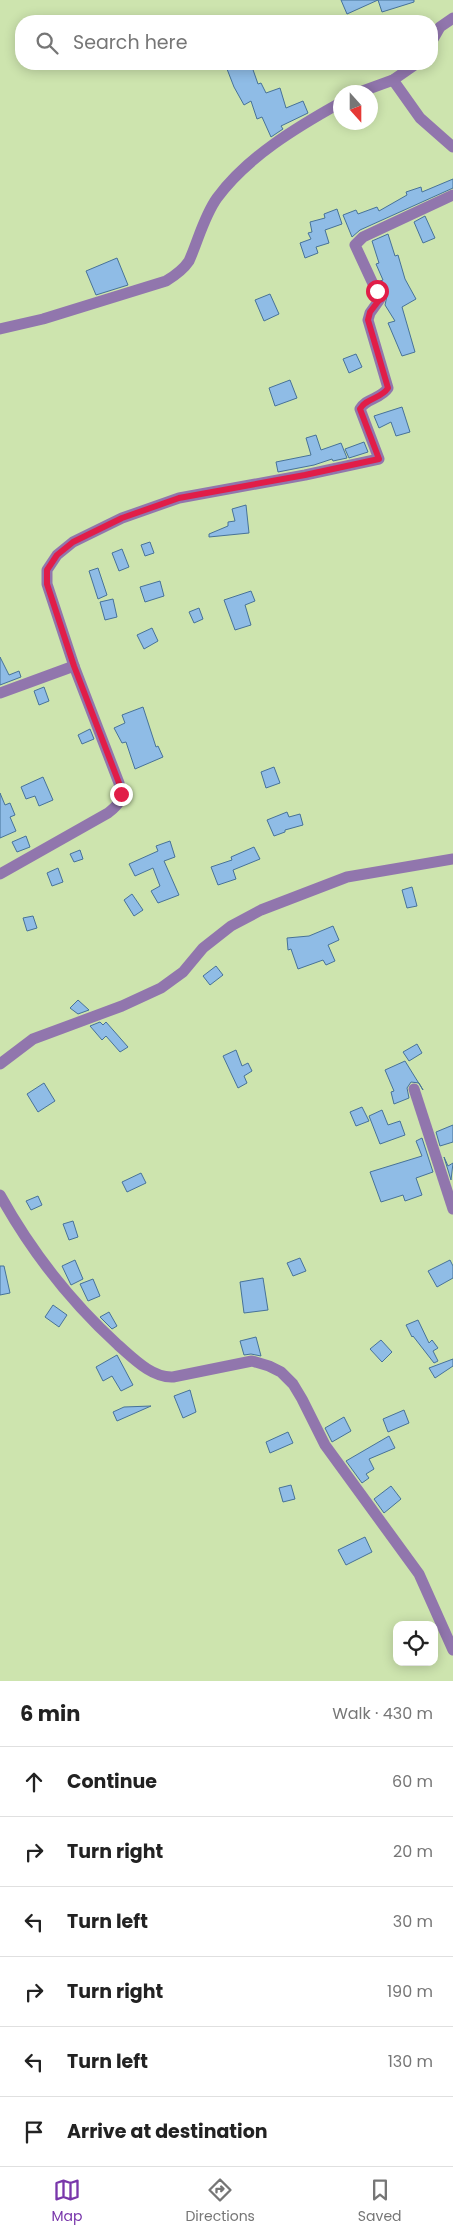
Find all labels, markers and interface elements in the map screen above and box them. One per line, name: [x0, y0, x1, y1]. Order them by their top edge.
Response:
search box: [15, 15, 438, 70]
icon: search: [33, 29, 61, 57]
text: Search here: [73, 29, 187, 56]
north arrow: [333, 85, 378, 130]
route start: [366, 280, 389, 303]
route end: [110, 783, 133, 806]
map controls: [393, 1621, 438, 1666]
button: locate: [393, 1621, 438, 1666]
text: 6 min: [20, 1699, 80, 1728]
text: Walk · 430 m: [332, 1702, 433, 1725]
icon: ahead: [20, 1768, 48, 1796]
text: Continue: [67, 1768, 157, 1795]
text: 60 m: [392, 1770, 433, 1793]
icon: right: [20, 1838, 48, 1866]
text: Turn right: [67, 1838, 163, 1865]
text: 20 m: [393, 1840, 433, 1863]
icon: left: [20, 1908, 48, 1936]
text: Turn left: [67, 1908, 148, 1935]
text: 30 m: [393, 1910, 433, 1933]
icon: right: [20, 1978, 48, 2006]
text: Turn right: [67, 1978, 163, 2005]
text: 190 m: [387, 1980, 433, 2003]
icon: left: [20, 2048, 48, 2076]
text: Turn left: [67, 2048, 148, 2075]
text: 130 m: [388, 2050, 433, 2073]
icon: arrive: [20, 2118, 48, 2146]
text: Arrive at destination: [67, 2118, 268, 2145]
tab: Map: [51, 2176, 82, 2227]
tab: Directions: [185, 2176, 255, 2227]
tab: Saved: [358, 2176, 402, 2227]

